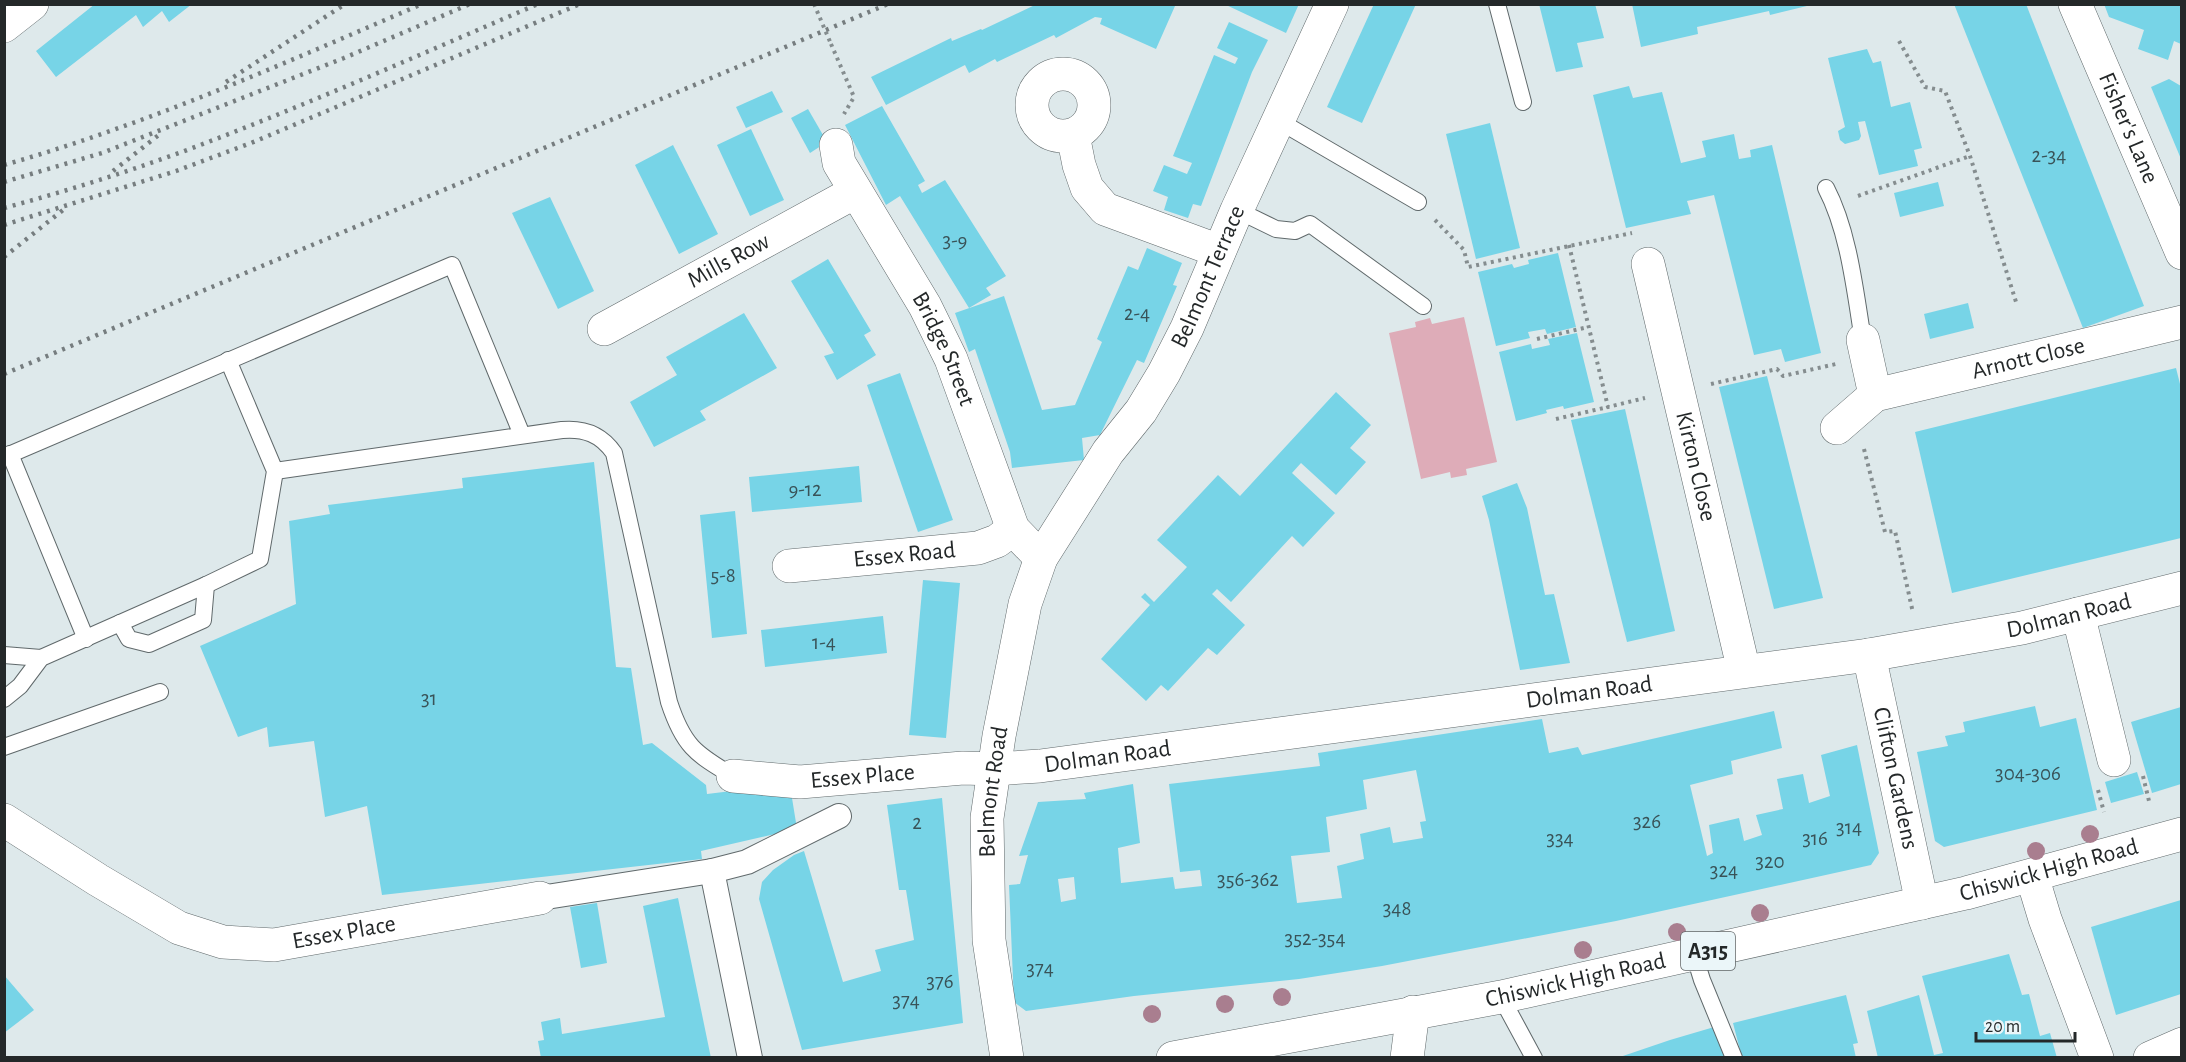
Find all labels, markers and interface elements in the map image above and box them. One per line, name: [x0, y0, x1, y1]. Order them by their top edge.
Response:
street label: Fisher's Lane: [2094, 69, 2163, 187]
house number: 2-34: [2032, 145, 2066, 166]
street label: Belmont Terrace: [1167, 202, 1249, 352]
street label: Mills Row: [684, 229, 774, 293]
house number: 3-9: [943, 230, 967, 251]
street label: Bridge Street: [907, 288, 979, 409]
house number: 2-4: [1124, 303, 1150, 324]
street label: Arnott Close: [1970, 334, 2087, 384]
street label: Kirton Close: [1671, 409, 1720, 524]
house number: 9-12: [788, 479, 822, 500]
street label: Essex Road: [852, 538, 957, 572]
house number: 5-8: [710, 565, 736, 586]
street label: Dolman Road: [2005, 589, 2134, 643]
house number: 1-4: [812, 632, 836, 653]
street label: Dolman Road: [1524, 672, 1654, 713]
house number: 31: [421, 688, 437, 709]
street label: Clifton Gardens: [1868, 705, 1922, 851]
street label: Belmont Road: [975, 724, 1013, 858]
street label: Dolman Road: [1043, 737, 1172, 777]
street label: Essex Place: [809, 760, 916, 793]
house number: 304-306: [1995, 763, 2061, 784]
house number: 326: [1633, 811, 1661, 832]
house number: 2: [912, 812, 922, 833]
house number: 314: [1836, 817, 1862, 838]
house number: 334: [1546, 828, 1574, 849]
house number: 316: [1802, 828, 1828, 849]
street label: Chiswick High Road: [1957, 835, 2141, 906]
house number: 320: [1755, 851, 1785, 872]
house number: 324: [1710, 860, 1738, 881]
house number: 356-362: [1217, 869, 1279, 890]
house number: 348: [1383, 898, 1411, 919]
street label: Essex Place: [290, 912, 398, 954]
house number: 352-354: [1285, 928, 1345, 949]
road number: A315: [1681, 932, 1735, 970]
street label: Chiswick High Road: [1483, 949, 1668, 1012]
house number: 374: [1026, 958, 1054, 979]
house number: 376: [926, 971, 954, 992]
house number: 374: [892, 990, 920, 1011]
scale bar: [1976, 1005, 2075, 1043]
text: 20 m: [1985, 1018, 2020, 1036]

